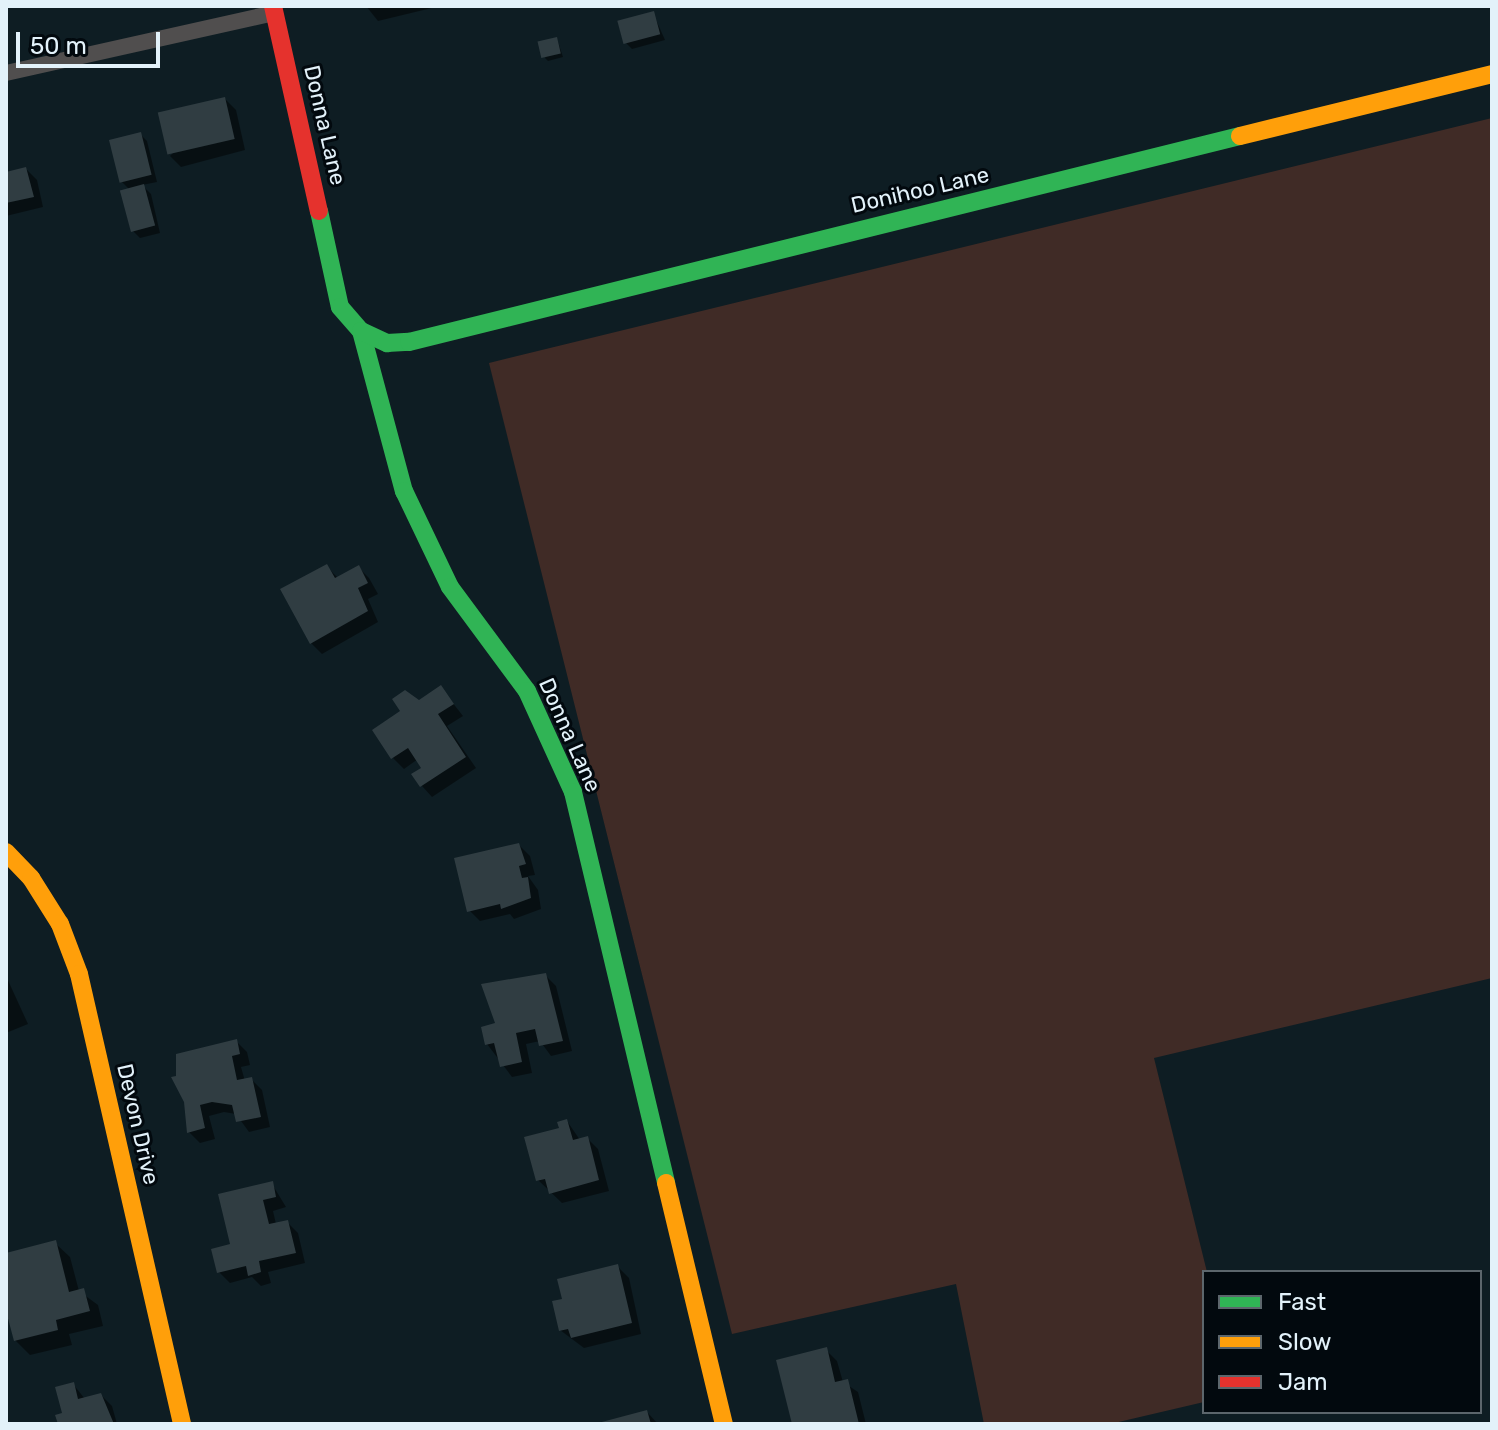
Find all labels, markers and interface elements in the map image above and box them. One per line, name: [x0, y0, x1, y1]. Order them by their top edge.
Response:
scale bar: [20, 16, 164, 66]
text: 50 m: [30, 32, 87, 60]
street label: Donna Lane: [298, 63, 352, 187]
street label: Donihoo Lane: [848, 161, 992, 219]
street label: Donna Lane: [533, 674, 607, 796]
street label: Devon Drive: [111, 1061, 165, 1187]
legend: [1202, 1270, 1482, 1414]
text: Fast: [1278, 1288, 1326, 1316]
text: Slow: [1278, 1328, 1331, 1356]
text: Jam: [1278, 1368, 1328, 1396]

